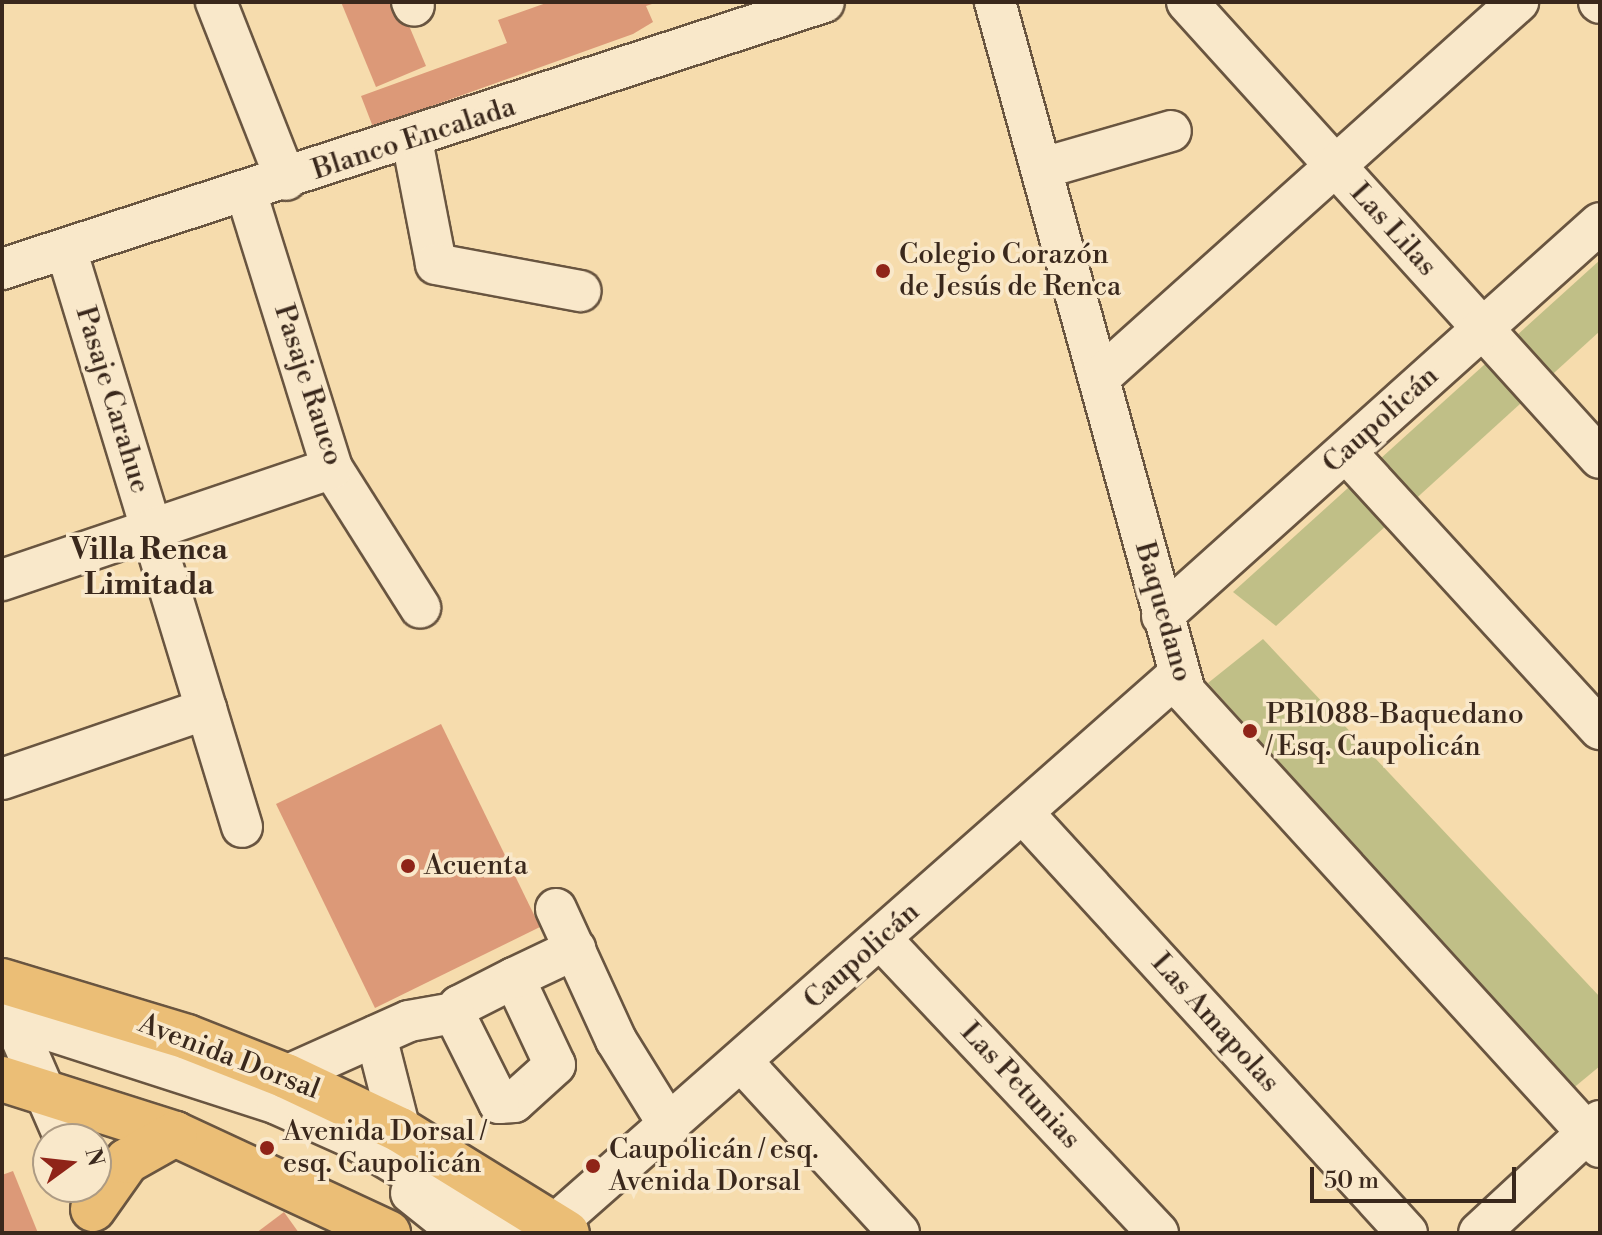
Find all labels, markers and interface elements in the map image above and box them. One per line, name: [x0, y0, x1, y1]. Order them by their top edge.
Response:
street label: Blanco Encalada: [308, 90, 520, 188]
street label: Las Lilas: [1343, 177, 1443, 283]
place label: Colegio Corazón de Jesús de Renca: [899, 238, 1121, 304]
marker: Colegio Corazón de Jesús de Renca: [874, 262, 892, 280]
street label: Pasaje Rauco: [266, 300, 350, 470]
street label: Pasaje Carahue: [68, 303, 156, 497]
street label: Caupolicán: [1316, 359, 1446, 481]
district label: Villa Renca Limitada: [70, 532, 228, 602]
street label: Baquedano: [1127, 538, 1199, 686]
place label: PB1088-Baquedano / Esq. Caupolicán: [1266, 698, 1524, 764]
marker: PB1088-Baquedano / Esq. Caupolicán: [1241, 722, 1259, 740]
place label: Acuenta: [424, 849, 528, 883]
marker: Acuenta: [399, 857, 417, 875]
street label: Caupolicán: [797, 895, 927, 1017]
street label: Las Amapolas: [1144, 947, 1286, 1099]
street label: Avenida Dorsal: [134, 1007, 324, 1107]
street label: Las Petunias: [953, 1016, 1087, 1156]
place label: Avenida Dorsal / esq. Caupolicán: [283, 1115, 486, 1181]
north arrow: [32, 1123, 112, 1203]
place label: Caupolicán / esq. Avenida Dorsal: [609, 1133, 819, 1199]
marker: Avenida Dorsal / esq. Caupolicán: [258, 1139, 276, 1157]
text: N: [78, 1145, 109, 1169]
scale bar: [1314, 1151, 1520, 1201]
marker: Caupolicán / esq. Avenida Dorsal: [584, 1157, 602, 1175]
text: 50 m: [1324, 1166, 1379, 1196]

